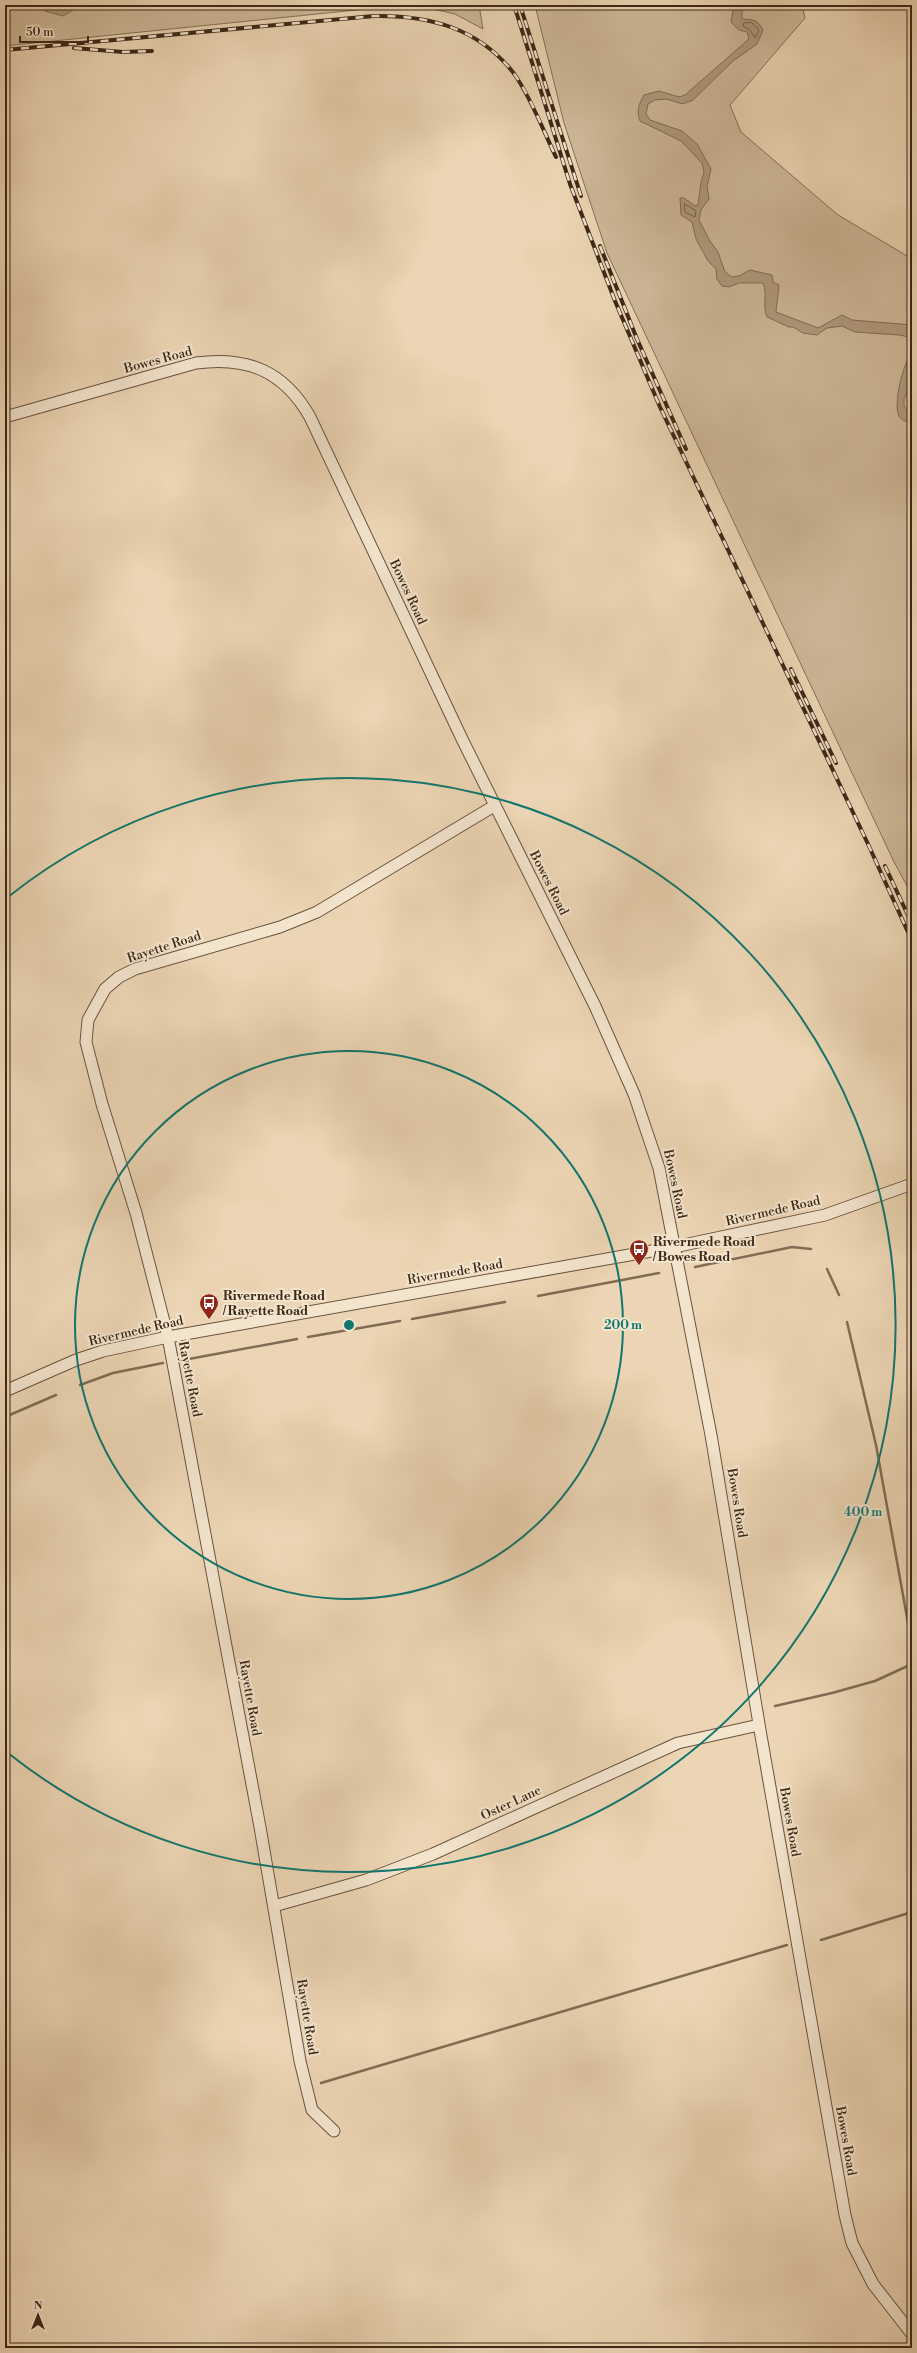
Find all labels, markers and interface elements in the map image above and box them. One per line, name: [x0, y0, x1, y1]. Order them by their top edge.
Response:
scale bar: [20, 18, 88, 44]
text: 50 m: [26, 25, 54, 40]
street label: Bowes Road: [121, 343, 195, 377]
street label: Bowes Road: [385, 556, 430, 628]
street label: Bowes Road: [525, 847, 572, 918]
street label: Rayette Road: [125, 927, 204, 966]
street label: Bowes Road: [660, 1147, 690, 1221]
street label: Rivermede Road: [724, 1192, 823, 1230]
place label: Rivermede Road / Bowes Road: [652, 1234, 755, 1265]
bus stop icon: Rivermede Road / Bowes Road: [628, 1238, 650, 1266]
street label: Rivermede Road: [406, 1256, 505, 1288]
place label: Rivermede Road / Rayette Road: [222, 1288, 325, 1319]
bus stop icon: Rivermede Road / Rayette Road: [198, 1292, 220, 1320]
street label: Rivermede Road: [87, 1312, 186, 1350]
centre of rings: [342, 1318, 356, 1332]
text: 200 m: [604, 1318, 642, 1333]
street label: Rayette Road: [175, 1340, 205, 1419]
street label: Bowes Road: [723, 1466, 750, 1540]
text: 400 m: [844, 1505, 882, 1520]
street label: Rayette Road: [235, 1659, 265, 1738]
street label: Oster Lane: [478, 1782, 544, 1824]
street label: Bowes Road: [776, 1785, 804, 1859]
street label: Rayette Road: [293, 1978, 321, 2057]
street label: Bowes Road: [832, 2104, 860, 2178]
north arrow: [18, 2295, 58, 2335]
text: N: [34, 2299, 43, 2313]

